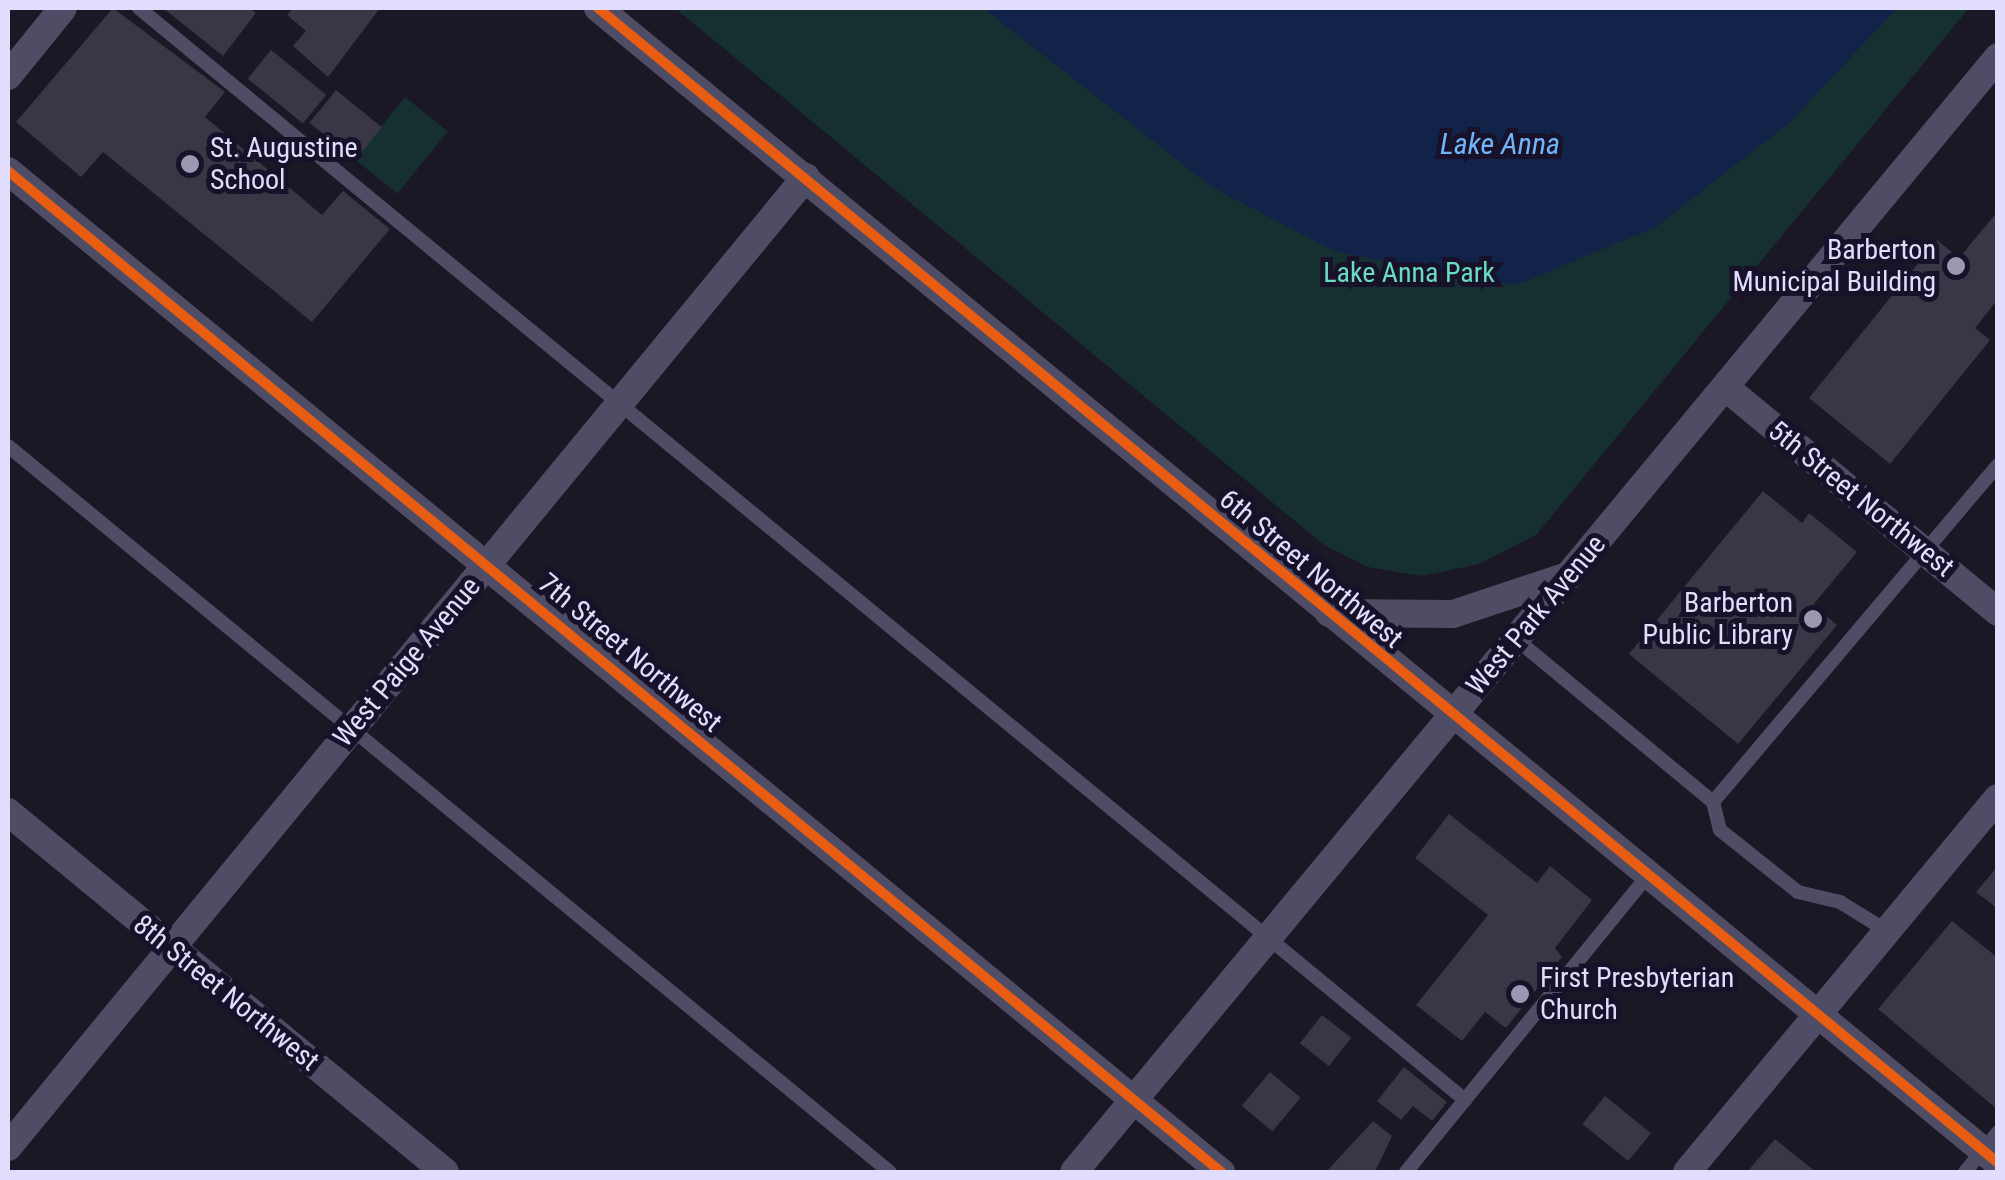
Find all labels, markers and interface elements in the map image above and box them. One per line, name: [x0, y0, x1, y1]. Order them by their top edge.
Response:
water label: Lake Anna: [1440, 126, 1560, 162]
place label: St. Augustine School: [210, 131, 358, 197]
marker: St. Augustine School: [179, 153, 201, 175]
place label: Barberton Municipal Building: [1733, 233, 1936, 299]
marker: Barberton Municipal Building: [1945, 255, 1967, 277]
park label: Lake Anna Park: [1323, 256, 1495, 290]
street label: 5th Street Northwest: [1761, 414, 1961, 584]
street label: 6th Street Northwest: [1213, 483, 1409, 655]
street label: West Park Avenue: [1459, 528, 1613, 702]
street label: 7th Street Northwest: [532, 567, 728, 739]
street label: West Paige Avenue: [326, 571, 488, 753]
place label: Barberton Public Library: [1643, 586, 1793, 652]
marker: Barberton Public Library: [1802, 608, 1824, 630]
street label: 8th Street Northwest: [126, 908, 326, 1078]
place label: First Presbyterian Church: [1540, 961, 1734, 1027]
marker: First Presbyterian Church: [1509, 983, 1531, 1005]

